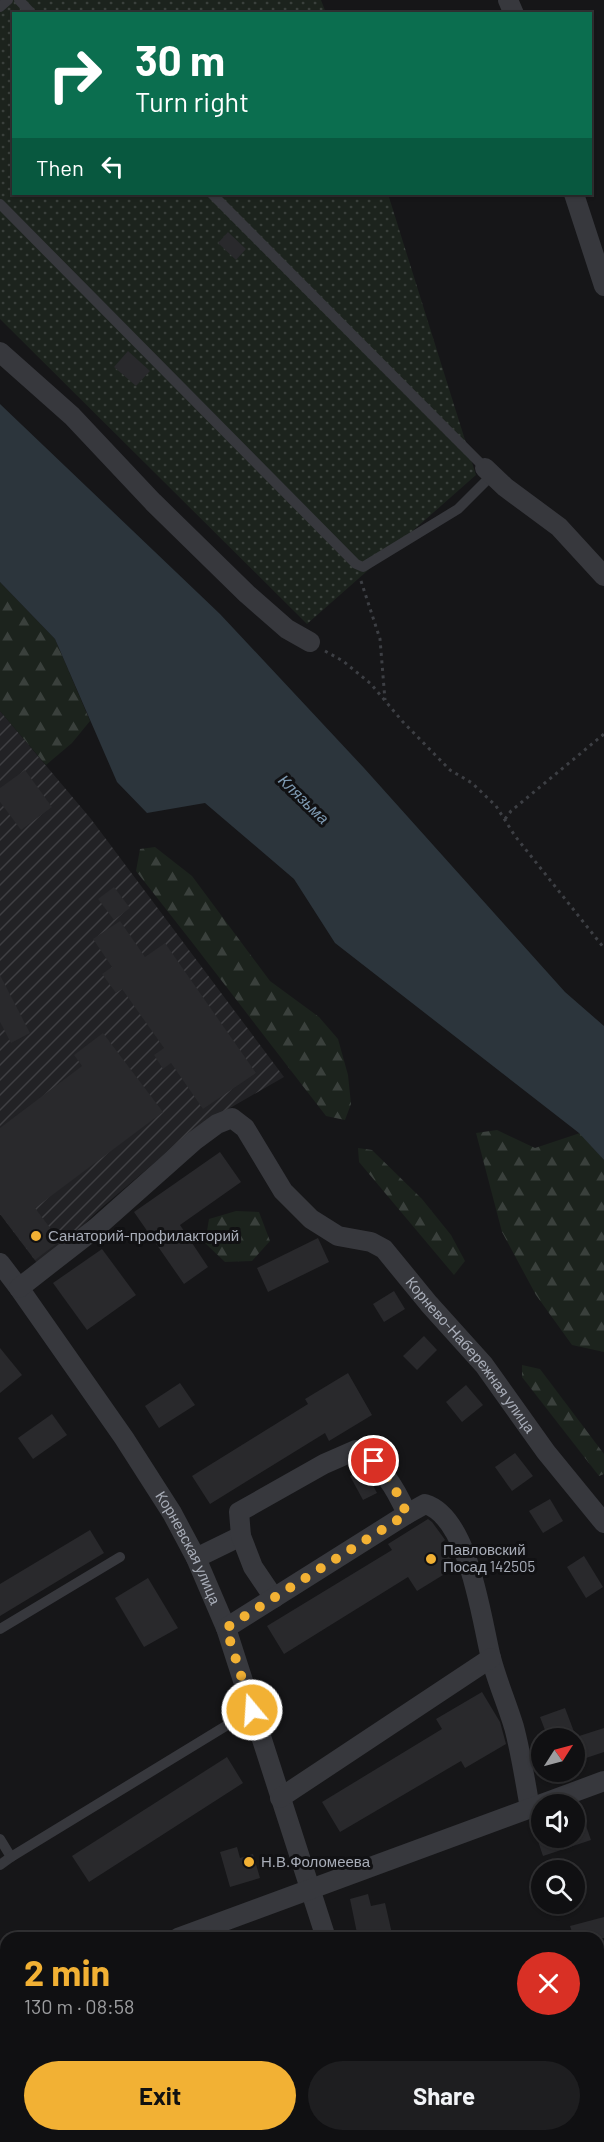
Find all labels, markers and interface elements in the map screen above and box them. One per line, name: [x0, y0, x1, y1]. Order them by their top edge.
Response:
text: 30 m: [135, 34, 225, 84]
icon: right: [36, 36, 114, 114]
text: Turn right: [135, 85, 249, 117]
icon: left: [96, 150, 129, 183]
text: Then: [36, 154, 84, 180]
water label: Клязьма: [275, 770, 334, 827]
place label: Санаторий-профилакторий: [48, 1226, 239, 1244]
marker: Санаторий-профилакторий: [29, 1229, 43, 1243]
street label: Корнево-Набережная улица: [402, 1273, 540, 1437]
pin: [348, 1435, 399, 1486]
icon: arrive: [357, 1444, 390, 1477]
street label: Корневская улица: [152, 1487, 225, 1608]
place label: Павловский Посад 142505: [443, 1540, 535, 1575]
marker: Павловский Посад 142505: [424, 1552, 438, 1566]
position arrow: [220, 1678, 284, 1742]
north arrow: [531, 1728, 585, 1782]
map controls: [531, 1728, 585, 1914]
button: sound: [531, 1794, 585, 1848]
place label: Н.В.Фоломеева: [261, 1852, 371, 1870]
marker: Н.В.Фоломеева: [242, 1855, 256, 1869]
button: search: [531, 1860, 585, 1914]
text: 2 min: [24, 1950, 110, 1993]
button: close: [517, 1952, 580, 2015]
text: 130 m · 08:58: [24, 1994, 135, 2018]
button: Exit: [24, 2061, 296, 2130]
button: Share: [308, 2061, 580, 2130]

